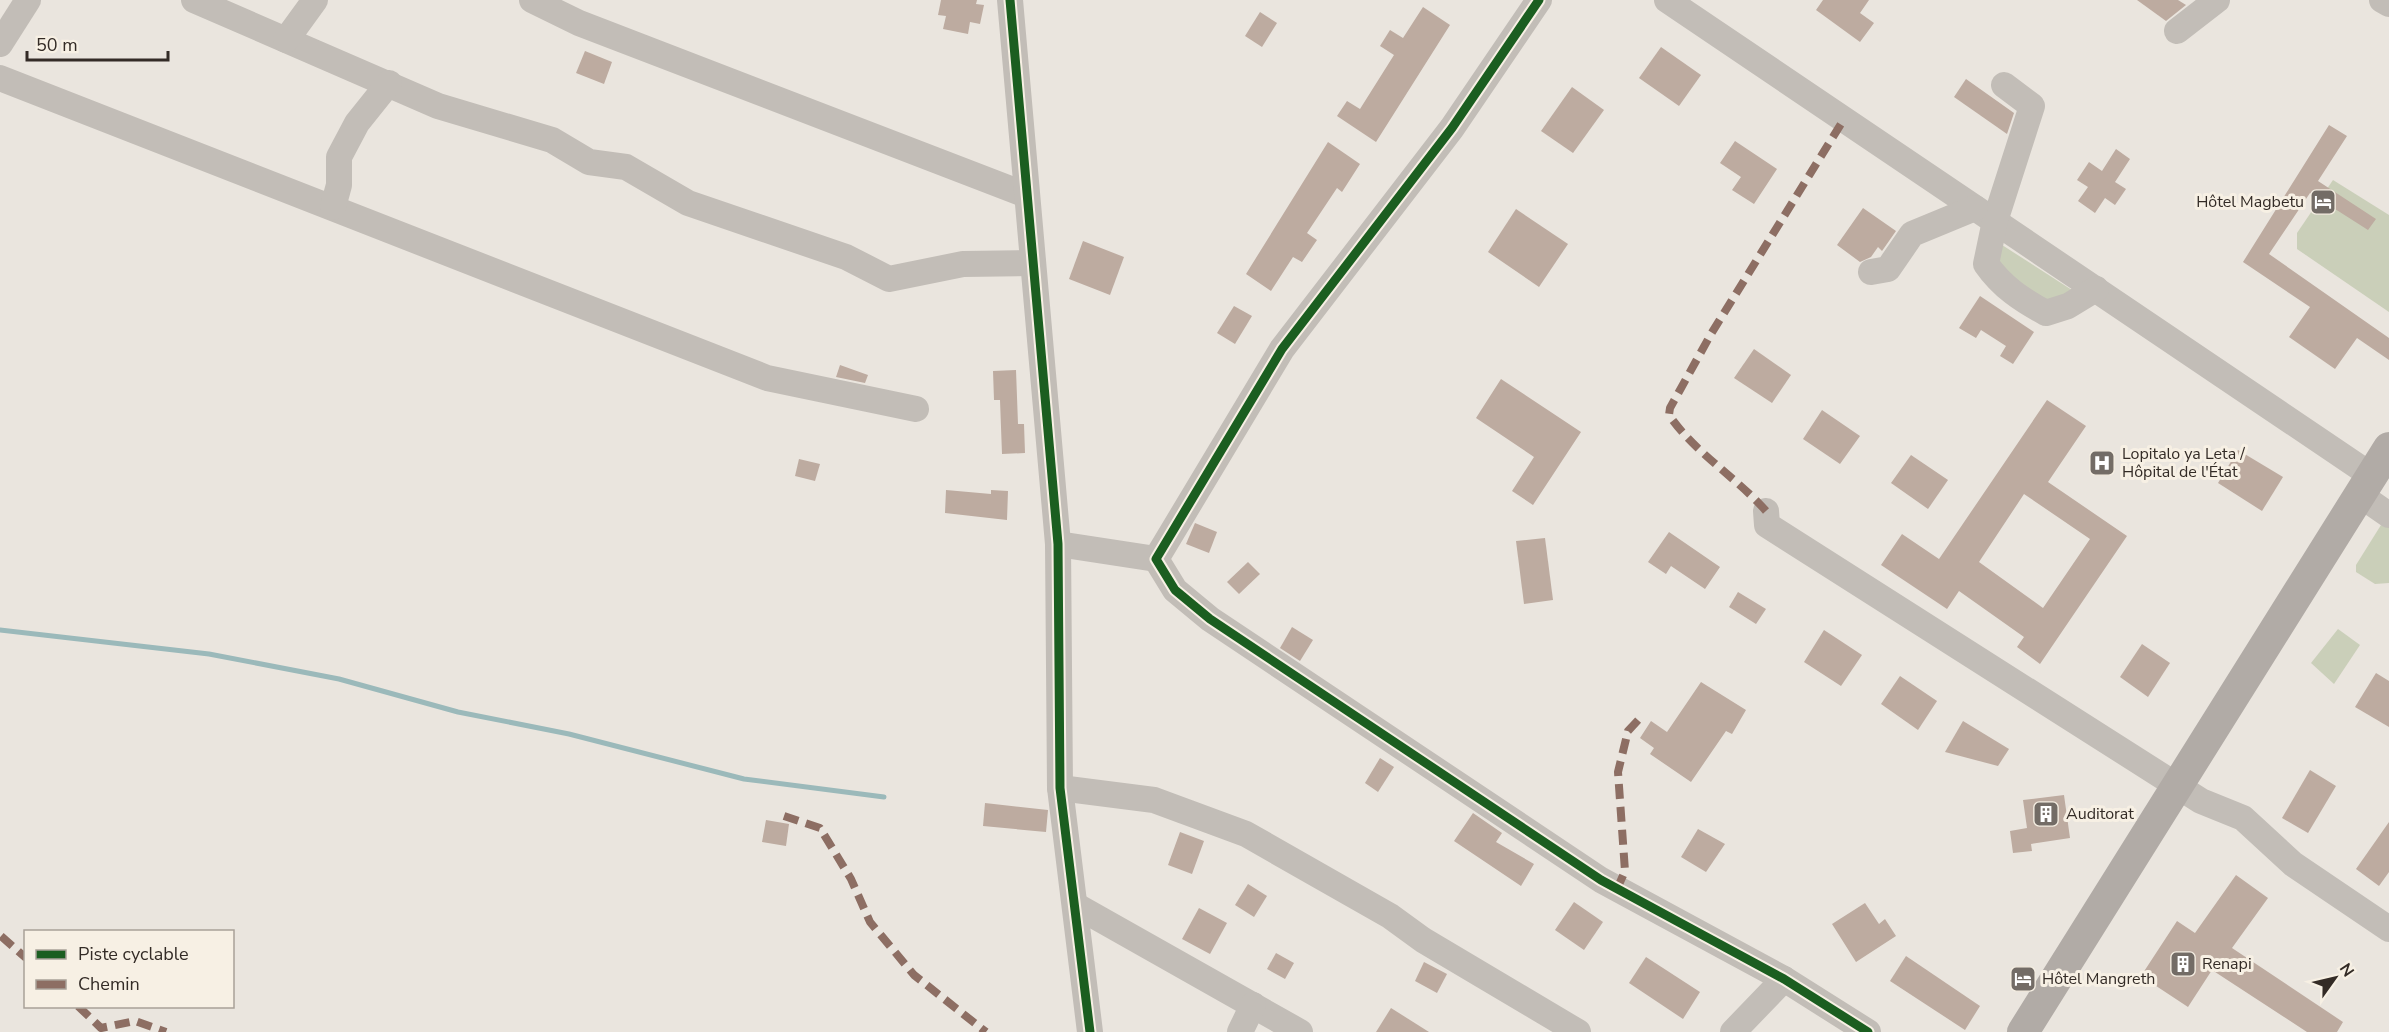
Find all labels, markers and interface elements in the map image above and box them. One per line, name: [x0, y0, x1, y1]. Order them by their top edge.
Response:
scale bar: [27, 24, 168, 62]
text: 50 m: [36, 33, 78, 57]
hotel icon: Hôtel Magbetu: [2308, 187, 2338, 217]
place label: Hôtel Magbetu: [2196, 191, 2304, 213]
place label: Lopitalo ya Leta / Hôpital de l'État: [2122, 443, 2245, 483]
hospital icon: Lopitalo ya Leta / Hôpital de l'État: [2087, 448, 2117, 478]
building icon: Auditorat: [2031, 799, 2061, 829]
place label: Auditorat: [2066, 803, 2134, 825]
legend: [24, 930, 234, 1008]
text: Piste cyclable: [78, 942, 189, 966]
north arrow: [2305, 948, 2365, 1008]
building icon: Renapi: [2168, 949, 2198, 979]
place label: Renapi: [2202, 953, 2252, 975]
text: N: [2334, 959, 2359, 981]
hotel icon: Hôtel Mangreth: [2008, 964, 2038, 994]
place label: Hôtel Mangreth: [2042, 968, 2155, 990]
text: Chemin: [78, 972, 140, 996]

